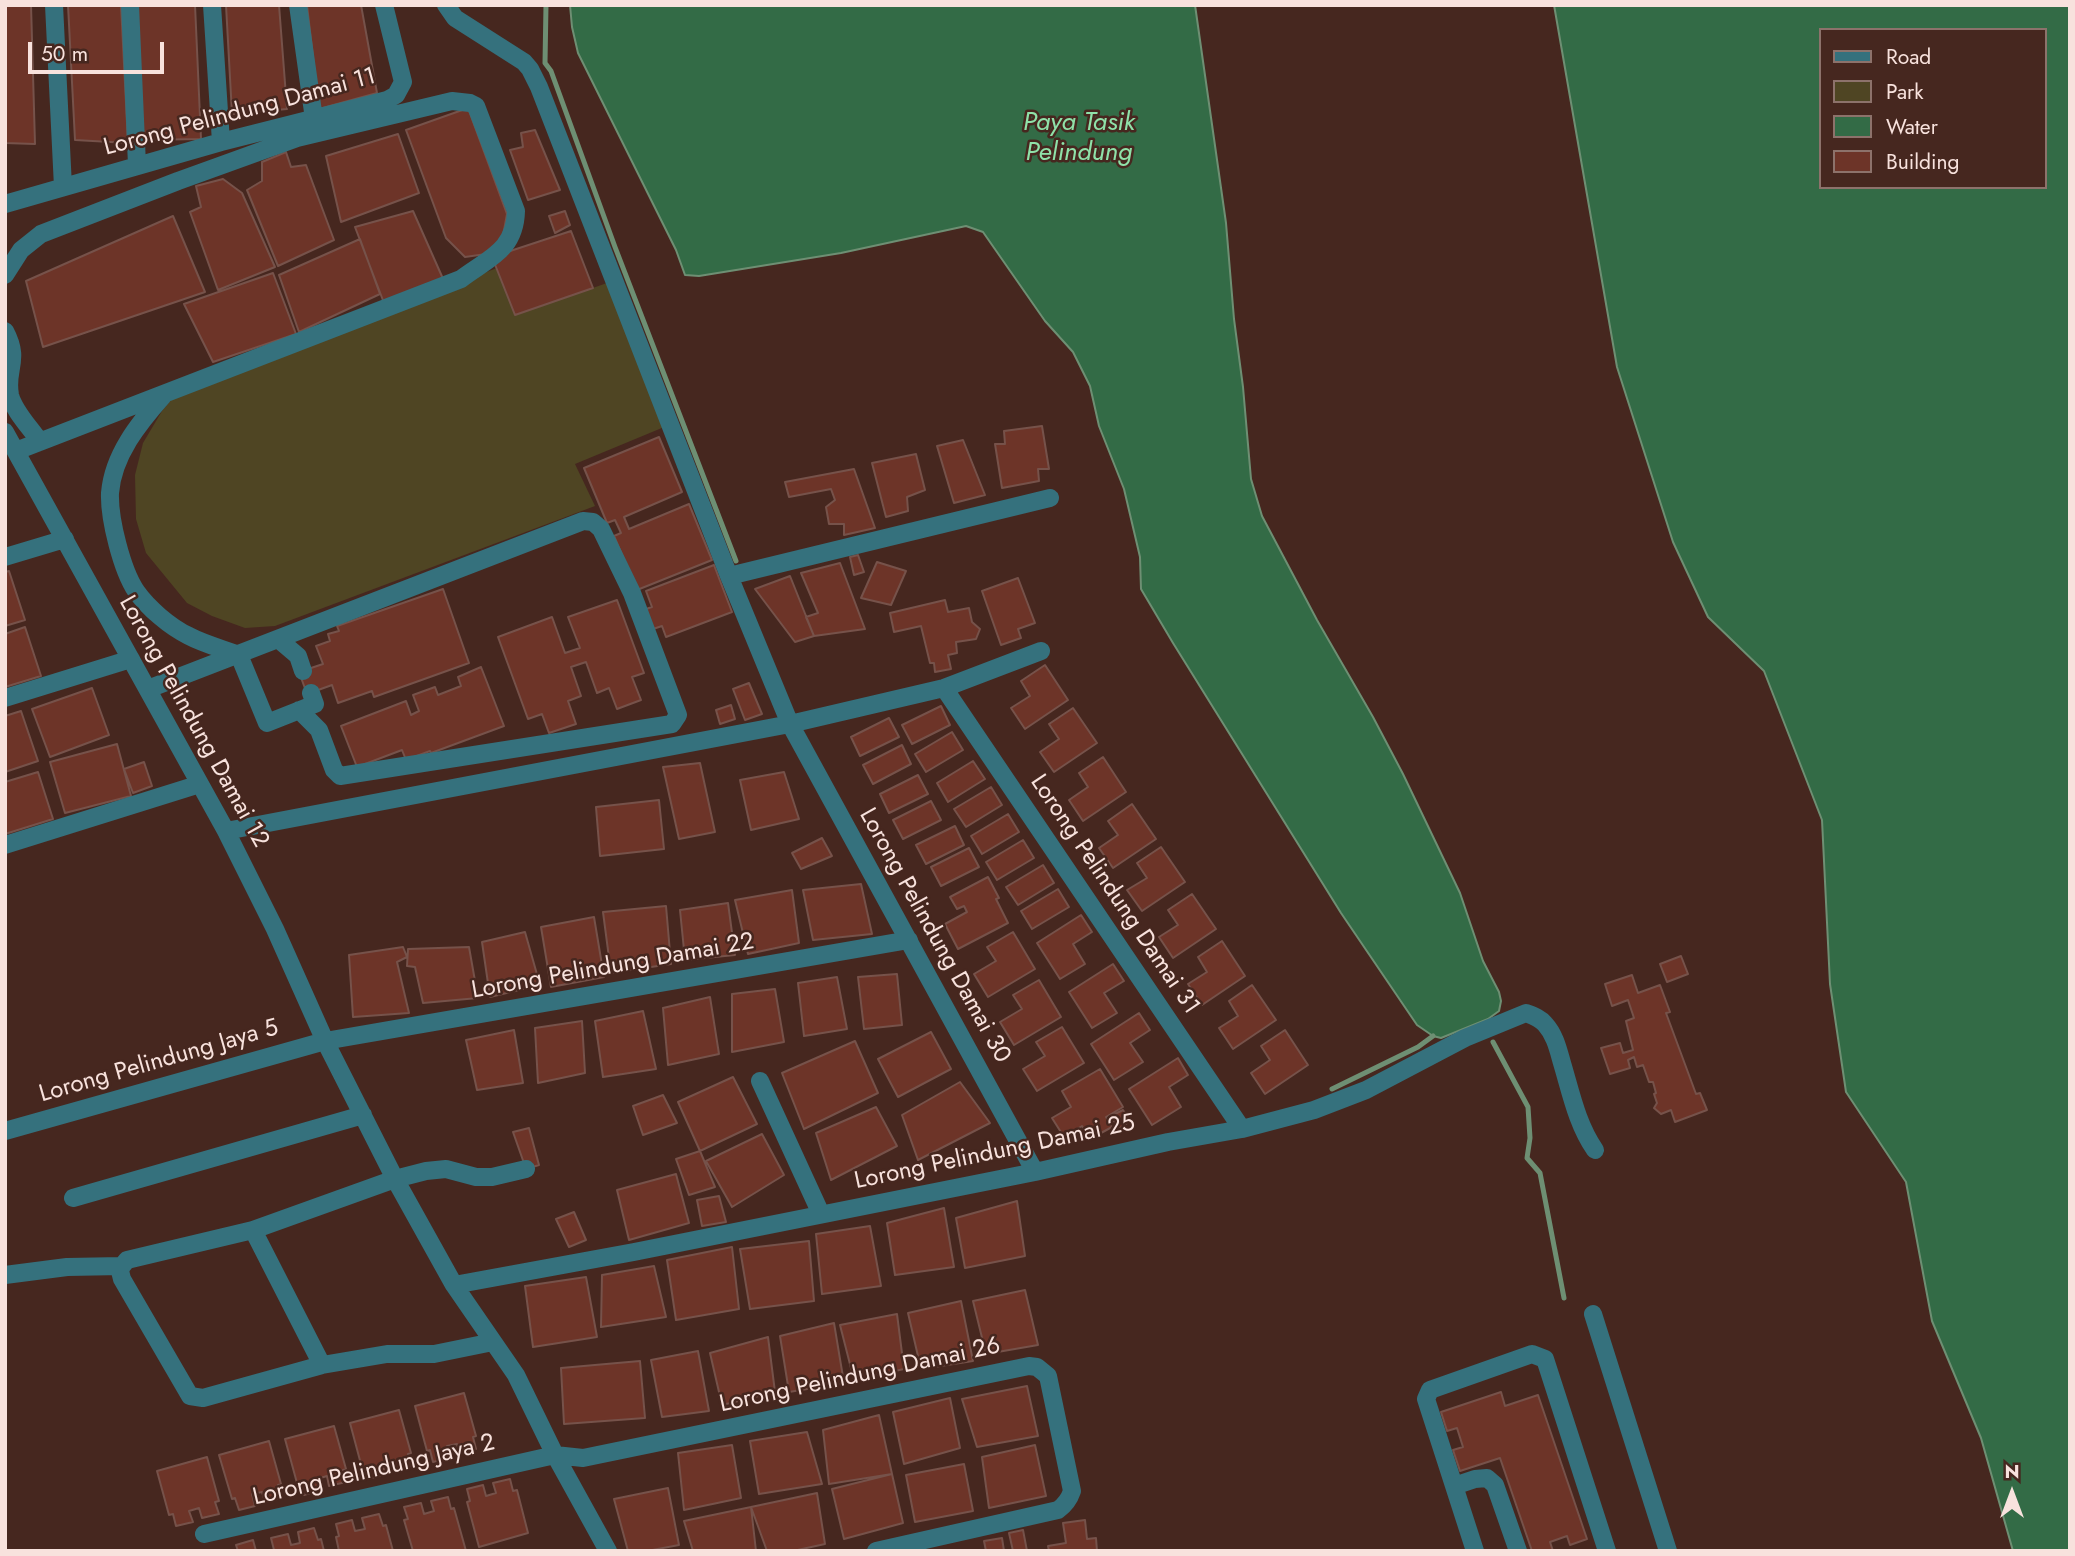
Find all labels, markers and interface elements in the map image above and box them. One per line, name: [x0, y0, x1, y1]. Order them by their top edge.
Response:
scale bar: [32, 28, 168, 72]
legend: [1820, 28, 2047, 189]
text: 50 m: [41, 39, 88, 69]
text: Road: [1886, 42, 1931, 72]
street label: Lorong Pelindung Damai 11: [101, 63, 379, 163]
text: Park: [1886, 77, 1923, 107]
water label: Paya Tasik Pelindung: [1023, 108, 1135, 170]
text: Water: [1886, 112, 1938, 142]
text: Building: [1886, 147, 1959, 177]
street label: Lorong Pelindung Damai 12: [112, 591, 274, 853]
street label: Lorong Pelindung Damai 31: [1023, 770, 1205, 1020]
street label: Lorong Pelindung Damai 30: [852, 804, 1016, 1068]
street label: Lorong Pelindung Damai 22: [470, 928, 756, 1006]
street label: Lorong Pelindung Jaya 5: [36, 1014, 282, 1110]
street label: Lorong Pelindung Damai 25: [852, 1109, 1138, 1197]
street label: Lorong Pelindung Damai 26: [717, 1332, 1003, 1420]
street label: Lorong Pelindung Jaya 2: [250, 1429, 498, 1513]
north arrow: [1977, 1458, 2047, 1528]
text: N: [2004, 1458, 2020, 1485]

